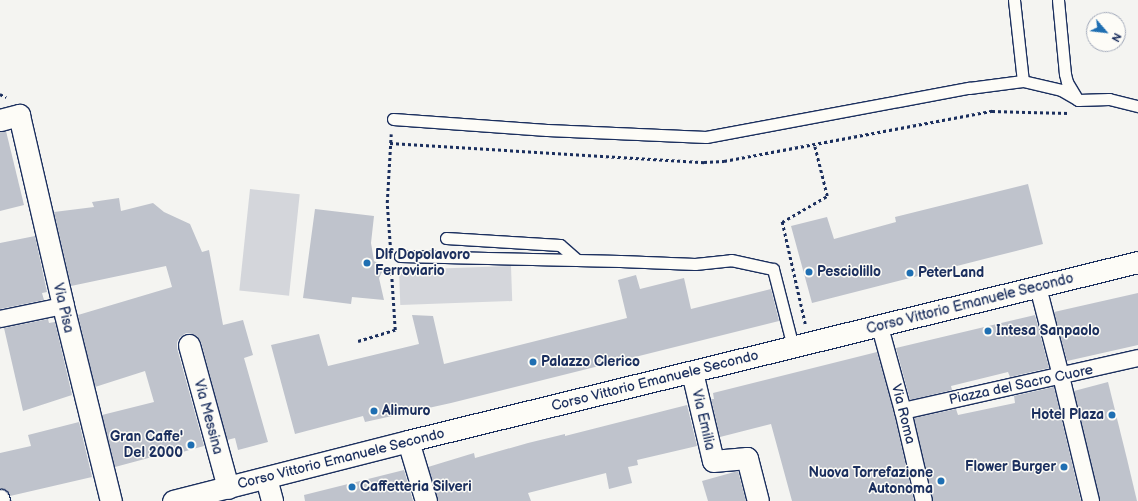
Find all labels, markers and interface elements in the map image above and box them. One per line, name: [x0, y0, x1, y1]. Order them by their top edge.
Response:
north arrow: [1086, 12, 1126, 52]
text: N: [1108, 31, 1124, 44]
place label: Dlf Dopolavoro Ferroviario: [375, 247, 470, 280]
marker: Dlf Dopolavoro Ferroviario: [362, 258, 372, 268]
place label: Pesciolillo: [817, 264, 881, 280]
place label: PeterLand: [918, 265, 984, 281]
marker: Pesciolillo: [804, 267, 814, 277]
marker: PeterLand: [905, 268, 915, 278]
street label: Corso Vittorio Emanuele Secondo: [864, 270, 1076, 338]
street label: Via Pisa: [49, 281, 77, 335]
place label: Intesa Sanpaolo: [996, 323, 1100, 339]
marker: Intesa Sanpaolo: [983, 326, 993, 336]
street label: Corso Vittorio Emanuele Secondo: [549, 347, 761, 415]
place label: Palazzo Clerico: [541, 354, 640, 370]
marker: Palazzo Clerico: [528, 357, 538, 367]
street label: Piazza del Sacro Cuore: [947, 361, 1095, 409]
street label: Via Messina: [190, 378, 226, 456]
street label: Via Roma: [887, 382, 919, 446]
street label: Via Emilia: [688, 388, 718, 452]
place label: Alimuro: [382, 403, 430, 419]
marker: Alimuro: [369, 406, 379, 416]
place label: Hotel Plaza: [1031, 407, 1104, 423]
marker: Hotel Plaza: [1107, 410, 1117, 420]
street label: Corso Vittorio Emanuele Secondo: [235, 425, 447, 493]
place label: Gran Caffe' Del 2000: [110, 429, 183, 462]
marker: Gran Caffe' Del 2000: [186, 440, 196, 450]
place label: Flower Burger: [965, 459, 1056, 475]
marker: Flower Burger: [1059, 462, 1069, 472]
place label: Nuova Torrefazione Autonoma: [808, 465, 933, 498]
marker: Nuova Torrefazione Autonoma: [936, 476, 946, 486]
place label: Caffetteria Silveri: [360, 479, 472, 495]
marker: Caffetteria Silveri: [347, 482, 357, 492]

